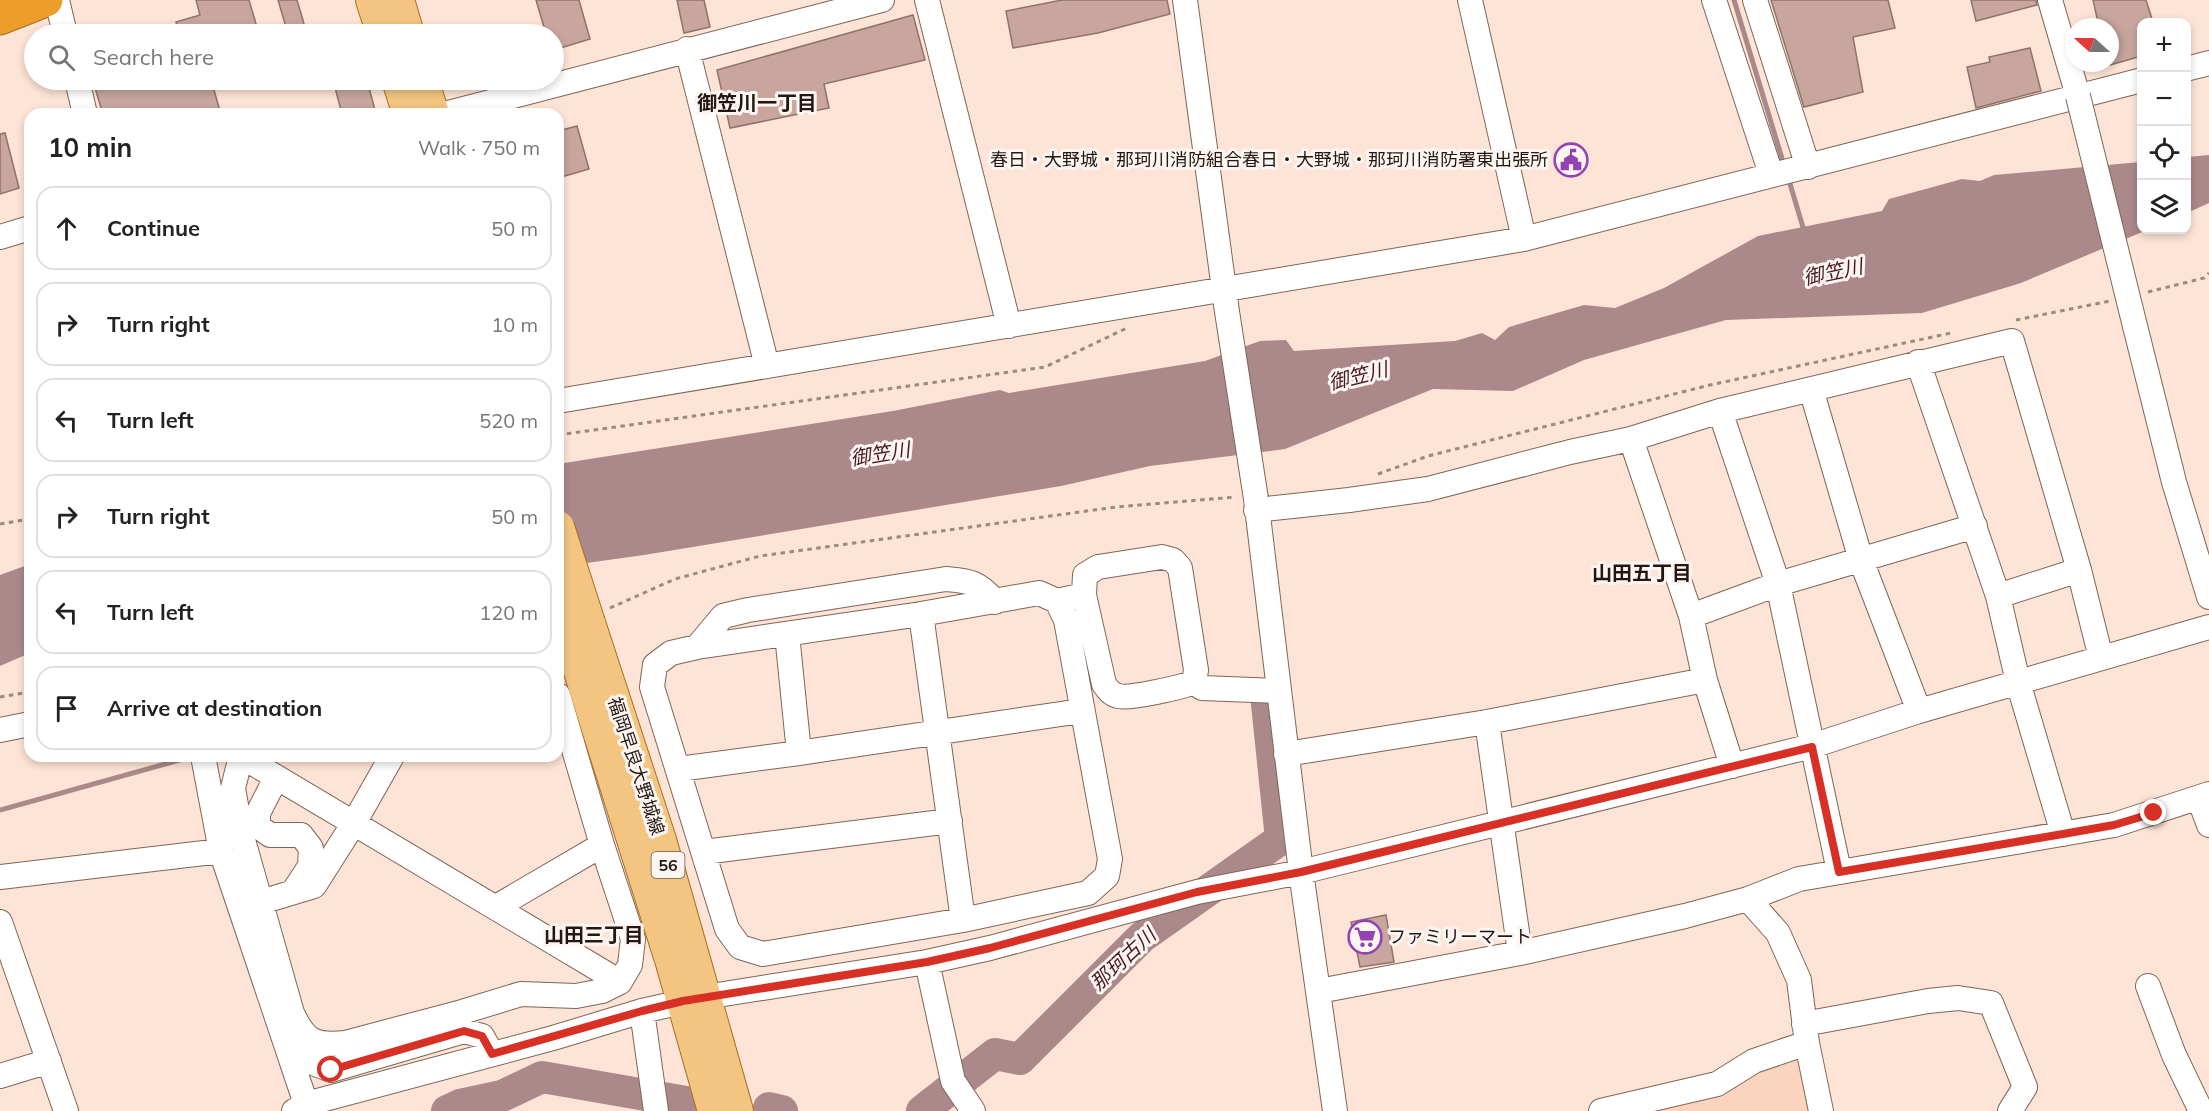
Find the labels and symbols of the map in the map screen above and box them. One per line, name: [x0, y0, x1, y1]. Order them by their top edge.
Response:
north arrow: [2065, 18, 2119, 72]
district label: 御笠川一丁目: [697, 90, 817, 115]
public building icon: 春日・大野城・那珂川消防組合春日・大野城・那珂川消防署東出張所: [1553, 142, 1589, 178]
place label: 春日・大野城・那珂川消防組合春日・大野城・那珂川消防署東出張所: [990, 148, 1548, 171]
water label: 御笠川: [1801, 253, 1867, 290]
water label: 御笠川: [1326, 356, 1392, 395]
water label: 御笠川: [848, 436, 913, 471]
district label: 山田五丁目: [1592, 560, 1692, 585]
street label: 福岡早良大野城線: [603, 694, 670, 838]
route end: [2140, 799, 2166, 825]
road number: 56: [652, 852, 684, 878]
supermarket icon: ファミリーマート: [1347, 919, 1383, 955]
water label: 那珂古川: [1085, 921, 1162, 995]
district label: 山田三丁目: [544, 922, 644, 947]
place label: ファミリーマート: [1388, 925, 1532, 948]
route start: [317, 1056, 343, 1082]

